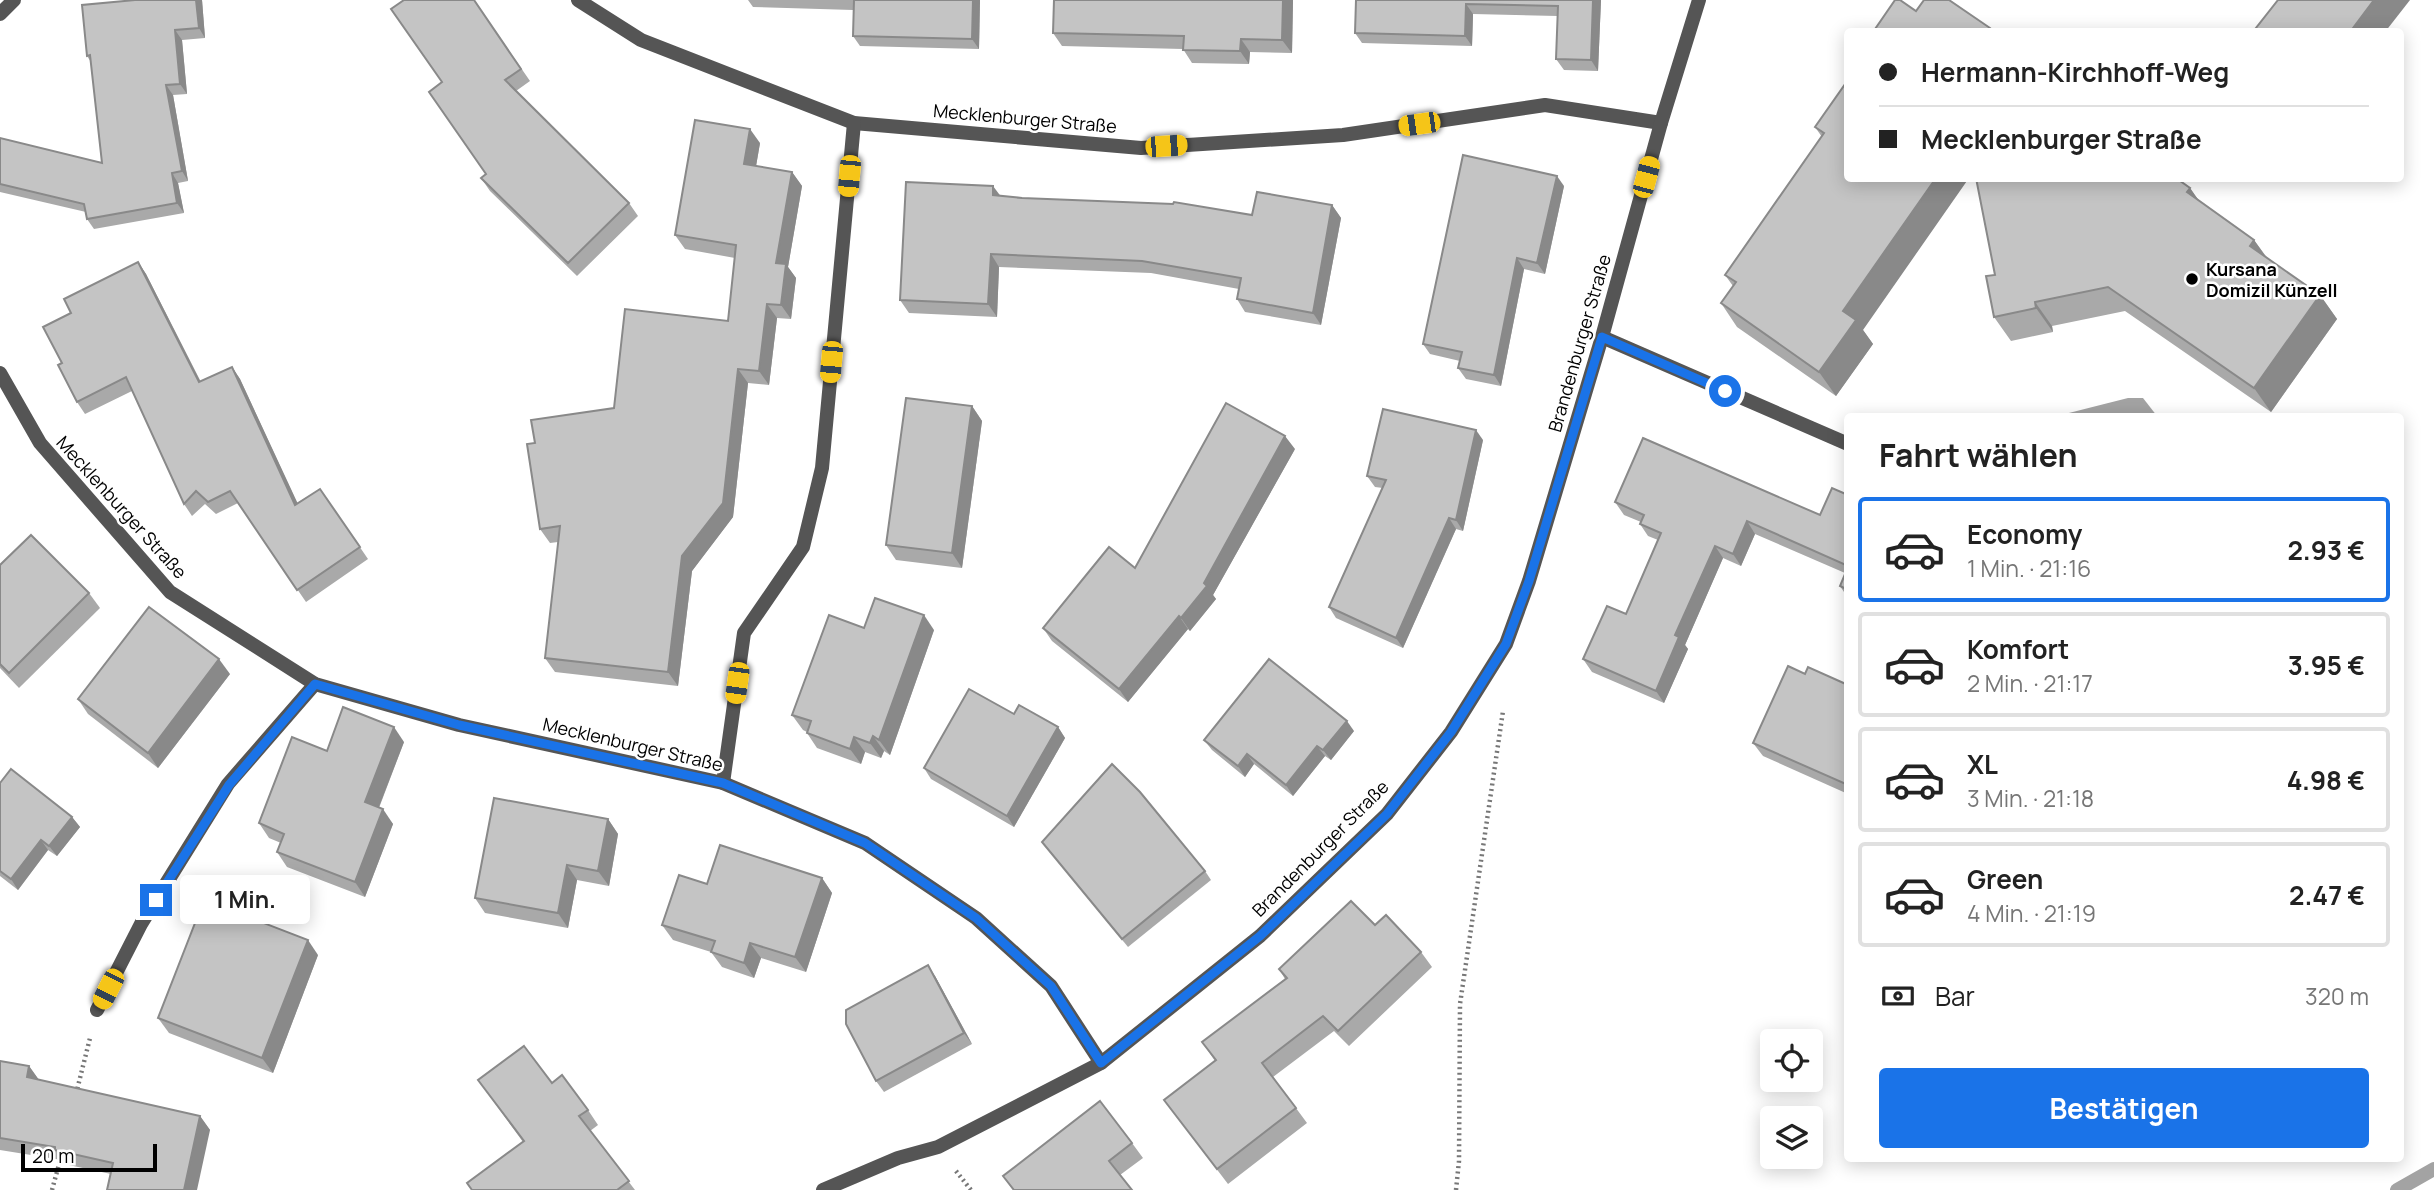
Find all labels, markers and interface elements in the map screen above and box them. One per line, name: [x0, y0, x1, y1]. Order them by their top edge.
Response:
text: Hermann-Kirchhoff-Weg: [1921, 54, 2229, 90]
street label: Mecklenburger Straße: [932, 98, 1118, 138]
car: [1397, 111, 1442, 137]
text: Mecklenburger Straße: [1921, 121, 2202, 157]
car: [1145, 134, 1188, 158]
car: [837, 154, 862, 198]
car: [1631, 154, 1662, 200]
street label: Brandenburger Straße: [1542, 251, 1616, 435]
place label: Kursana Domizil Künzell: [2206, 257, 2338, 302]
marker: Kursana Domizil Künzell: [2184, 271, 2200, 287]
car: [819, 340, 844, 384]
route start: [1709, 375, 1741, 407]
street label: Mecklenburger Straße: [51, 431, 193, 583]
text: Fahrt wählen: [1879, 433, 2078, 477]
text: Economy: [1967, 516, 2082, 552]
icon: car: [1883, 518, 1946, 581]
text: 2.93 €: [2287, 532, 2365, 568]
text: 1 Min. · 21:16: [1967, 552, 2091, 584]
text: Komfort: [1967, 631, 2069, 667]
icon: car: [1883, 633, 1946, 696]
text: 3.95 €: [2288, 647, 2365, 683]
car: [724, 661, 751, 705]
text: 2 Min. · 21:17: [1967, 667, 2093, 699]
street label: Mecklenburger Straße: [541, 712, 725, 776]
text: XL: [1967, 746, 1998, 782]
icon: car: [1883, 748, 1946, 811]
text: 4.98 €: [2287, 762, 2365, 798]
street label: Brandenburger Straße: [1247, 775, 1393, 921]
text: 3 Min. · 21:18: [1967, 782, 2094, 814]
text: Green: [1967, 861, 2043, 897]
icon: car: [1883, 863, 1946, 926]
callout: 1 Min.: [180, 876, 310, 925]
text: 2.47 €: [2289, 877, 2365, 913]
text: 1 Min.: [214, 883, 276, 915]
route end: [140, 884, 172, 916]
text: 4 Min. · 21:19: [1967, 897, 2096, 929]
car: [90, 966, 127, 1012]
icon: cash: [1879, 977, 1917, 1015]
text: Bar: [1935, 978, 1975, 1014]
text: 320 m: [2305, 980, 2369, 1012]
map controls: [1760, 1029, 1823, 1169]
button: locate: [1760, 1029, 1823, 1092]
button: Bestätigen: [1879, 1068, 2369, 1148]
button: layers: [1760, 1106, 1823, 1169]
scale bar: [21, 1141, 158, 1173]
text: 20 m: [32, 1143, 74, 1169]

